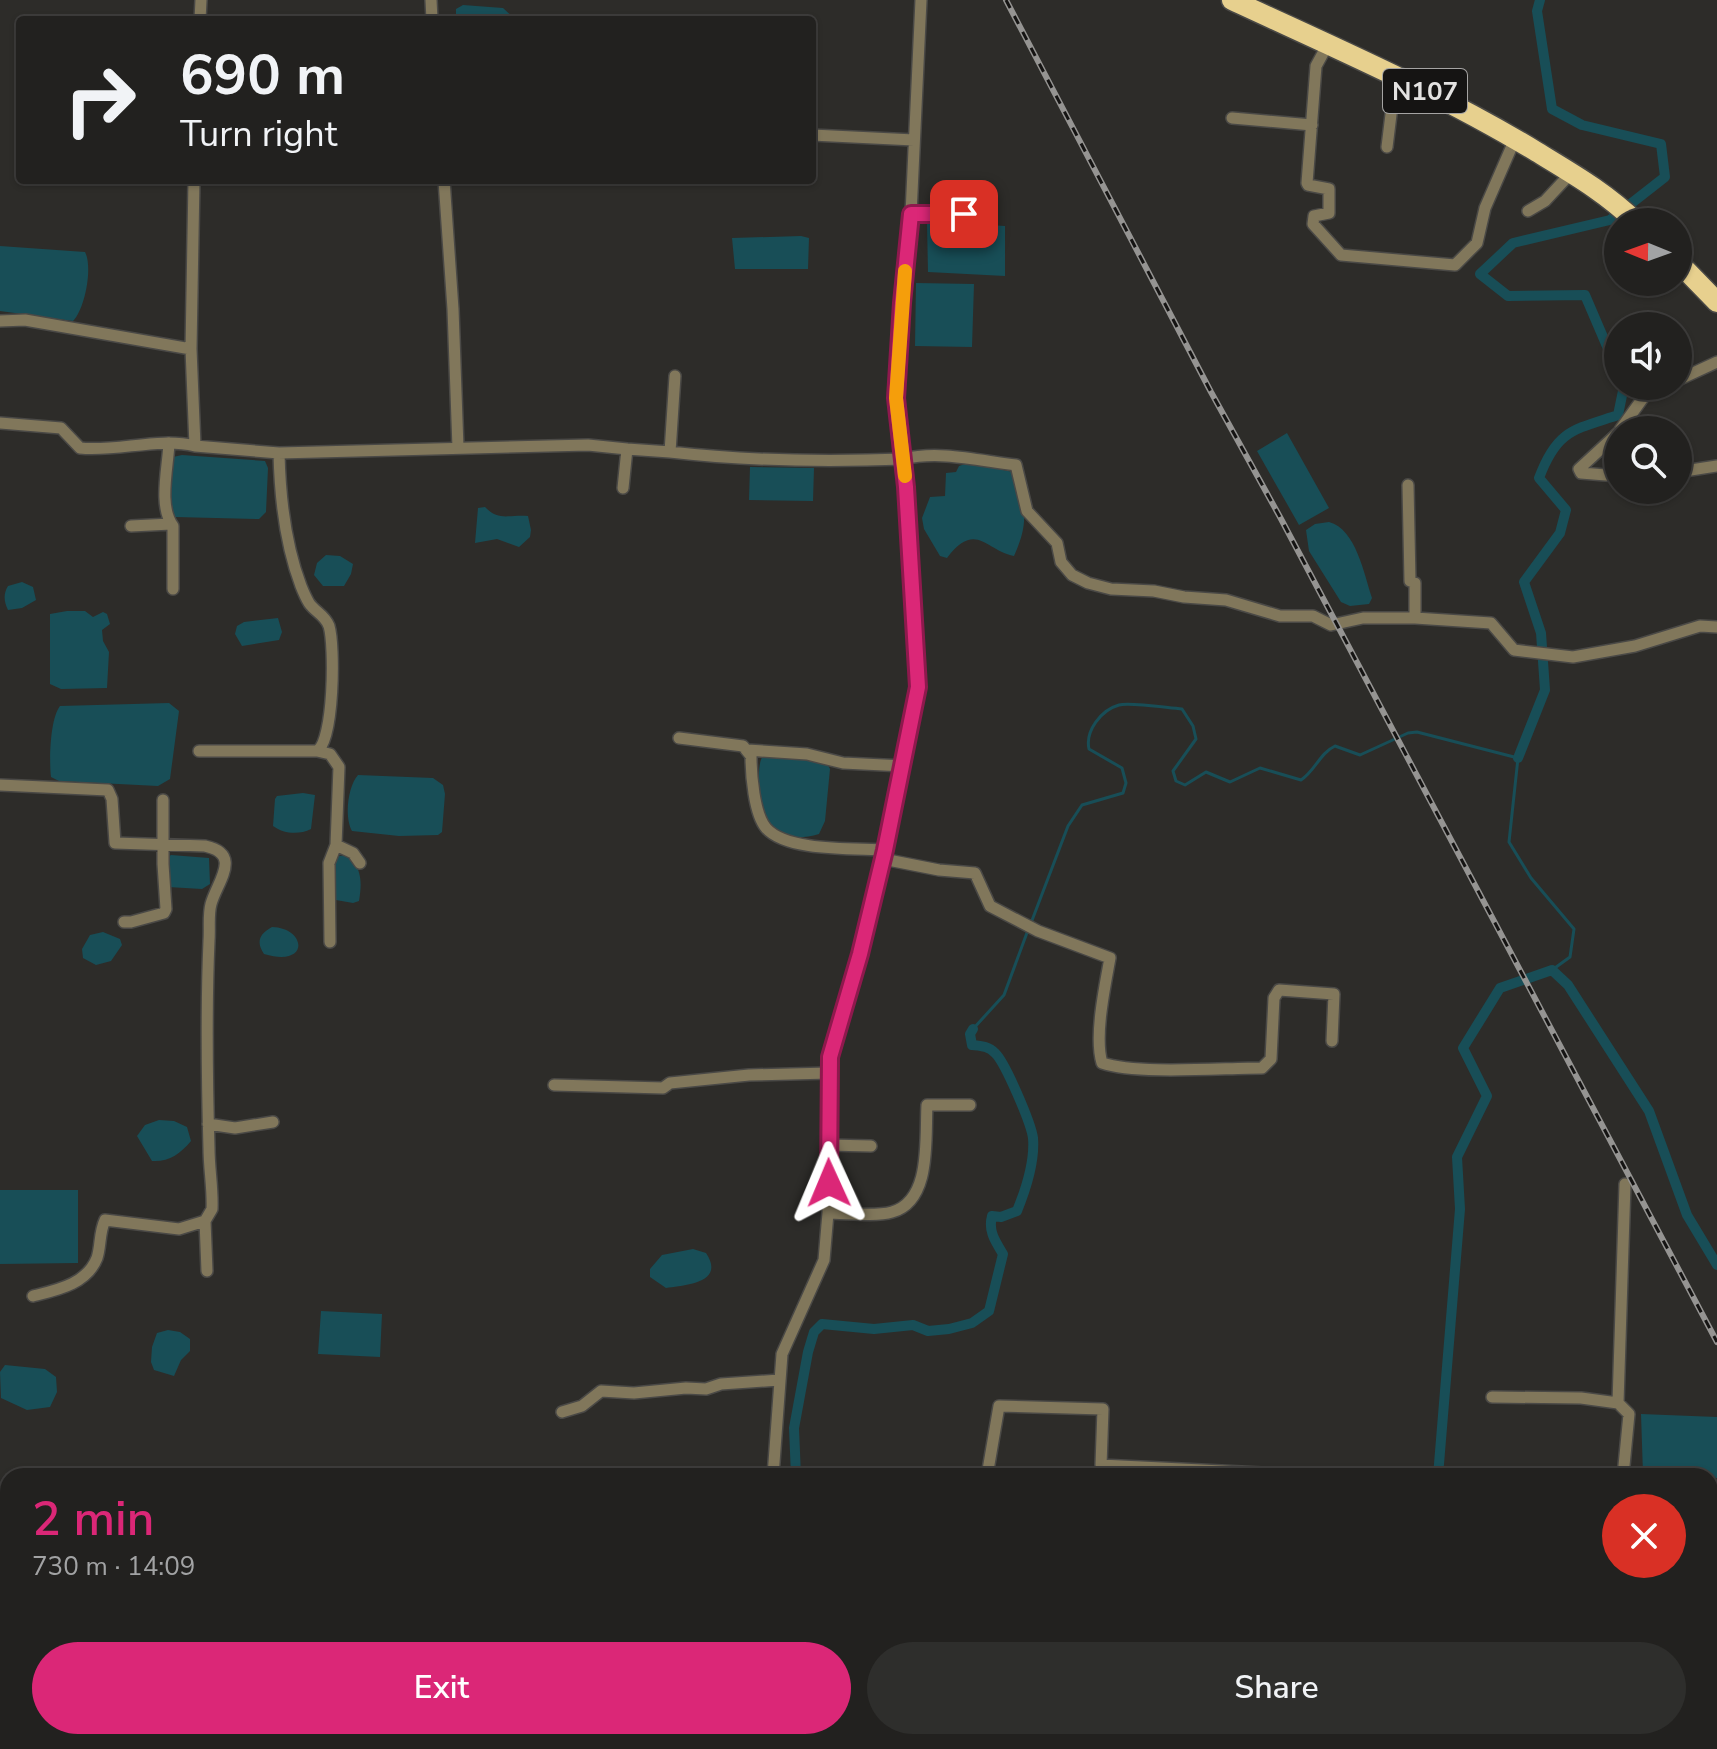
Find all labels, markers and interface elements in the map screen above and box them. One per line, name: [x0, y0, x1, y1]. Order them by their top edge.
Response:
text: 690 m: [180, 37, 345, 114]
icon: right: [48, 48, 152, 152]
road number: N107: [1383, 69, 1467, 113]
text: Turn right: [180, 110, 337, 159]
pin: [930, 180, 998, 248]
icon: arrive: [942, 192, 986, 236]
north arrow: [1604, 208, 1692, 296]
map controls: [1604, 208, 1692, 504]
button: sound: [1604, 312, 1692, 400]
button: search: [1604, 416, 1692, 504]
position arrow: [787, 1141, 871, 1225]
text: 2 min: [32, 1486, 154, 1552]
button: close: [1602, 1494, 1686, 1578]
text: 730 m · 14:09: [32, 1549, 195, 1584]
button: Exit: [32, 1642, 851, 1734]
button: Share: [867, 1642, 1686, 1734]

